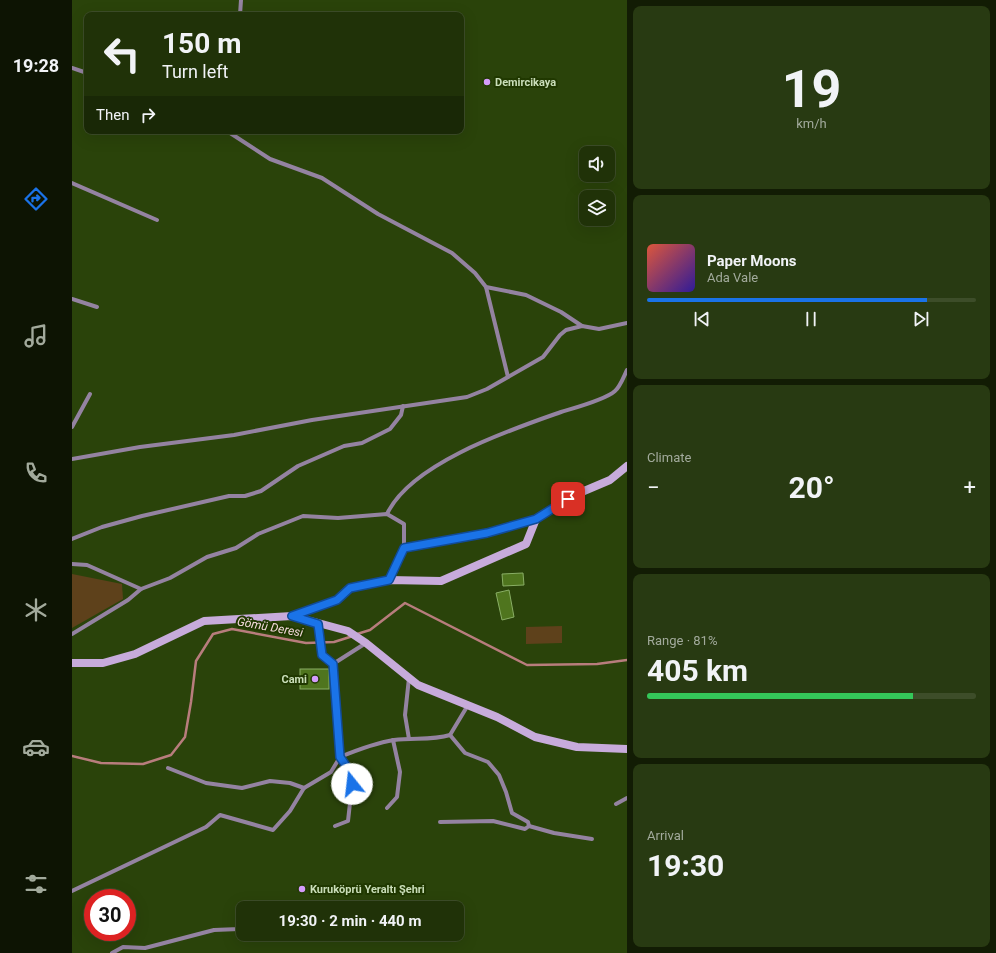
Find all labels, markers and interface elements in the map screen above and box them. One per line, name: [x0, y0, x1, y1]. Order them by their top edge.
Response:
text: 150 m: [162, 27, 241, 60]
icon: left: [96, 28, 148, 80]
text: 19:28: [13, 55, 59, 76]
text: 19: [782, 59, 841, 120]
text: Turn left: [162, 61, 228, 82]
place label: Demircikaya: [495, 76, 556, 89]
marker: Demircikaya: [482, 77, 492, 87]
icon: right: [137, 104, 159, 126]
text: Then: [96, 106, 129, 124]
text: km/h: [796, 116, 827, 131]
map controls: [579, 146, 615, 226]
button: sound: [579, 146, 615, 182]
icon: directions: [22, 185, 50, 213]
button: layers: [579, 190, 615, 226]
text: Paper Moons: [707, 252, 797, 270]
text: Ada Vale: [707, 270, 758, 285]
icon: previous: [691, 308, 713, 330]
icon: pause: [800, 308, 822, 330]
icon: next: [910, 308, 932, 330]
icon: music: [22, 322, 50, 350]
text: Climate: [647, 450, 691, 465]
icon: phone: [22, 459, 50, 487]
text: 20°: [788, 470, 835, 505]
text: −: [647, 475, 660, 500]
text: +: [964, 475, 976, 500]
pin: [551, 482, 585, 516]
icon: arrive: [557, 488, 579, 510]
icon: climate: [22, 596, 50, 624]
water label: Gömü Deresi: [236, 614, 304, 640]
text: Range · 81%: [647, 633, 717, 648]
text: 405 km: [647, 653, 748, 688]
place label: Cami: [281, 673, 307, 686]
marker: Cami: [310, 674, 320, 684]
icon: car: [22, 733, 50, 761]
position arrow: [331, 763, 373, 805]
text: Arrival: [647, 828, 684, 843]
text: 19:30: [647, 848, 724, 883]
icon: filters: [22, 870, 50, 898]
place label: Kuruköprü Yeraltı Şehri: [310, 883, 425, 896]
marker: Kuruköprü Yeraltı Şehri: [297, 884, 307, 894]
speed limit sign: 30: [84, 889, 136, 941]
text: 19:30 · 2 min · 440 m: [279, 912, 421, 930]

